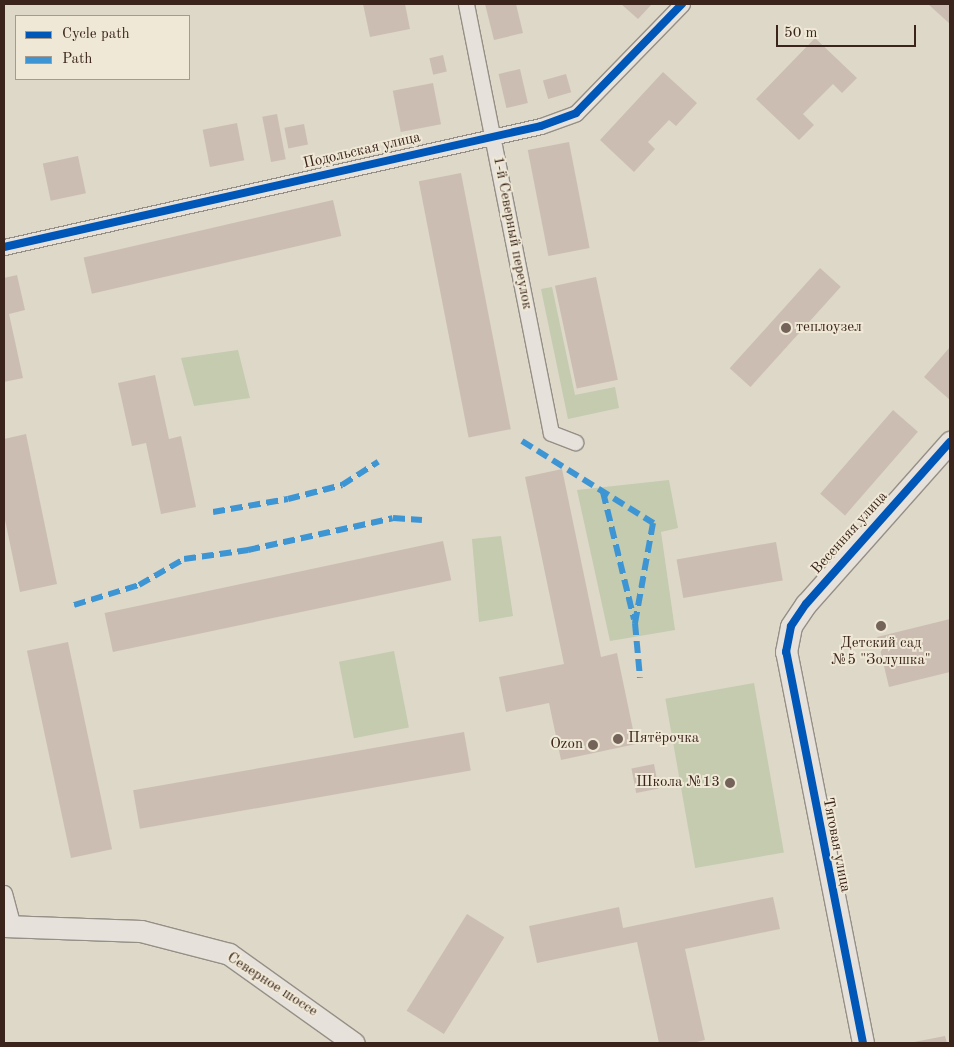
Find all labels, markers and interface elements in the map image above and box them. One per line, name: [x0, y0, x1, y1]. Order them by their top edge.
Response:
legend: [15, 15, 190, 80]
scale bar: [779, 15, 919, 47]
text: 50 m: [784, 26, 818, 41]
text: Cycle path: [62, 27, 130, 42]
text: Path: [62, 52, 92, 67]
street label: Подольская улица: [301, 129, 423, 173]
street label: 1-й Северный переулок: [488, 155, 536, 311]
place label: теплоузел: [796, 319, 862, 337]
marker: теплоузел: [780, 322, 792, 334]
street label: Весенняя улица: [808, 488, 892, 578]
marker: Детский сад №5 "Золушка": [875, 620, 887, 632]
place label: Детский сад №5 "Золушка": [831, 634, 931, 669]
place label: Пятёрочка: [628, 730, 699, 748]
marker: Пятёрочка: [612, 733, 624, 745]
place label: Ozon: [550, 736, 583, 754]
marker: Ozon: [587, 739, 599, 751]
place label: Школа №13: [636, 774, 720, 792]
marker: Школа №13: [724, 777, 736, 789]
street label: Тяговая улица: [818, 796, 854, 894]
street label: Северное шоссе: [223, 949, 321, 1021]

